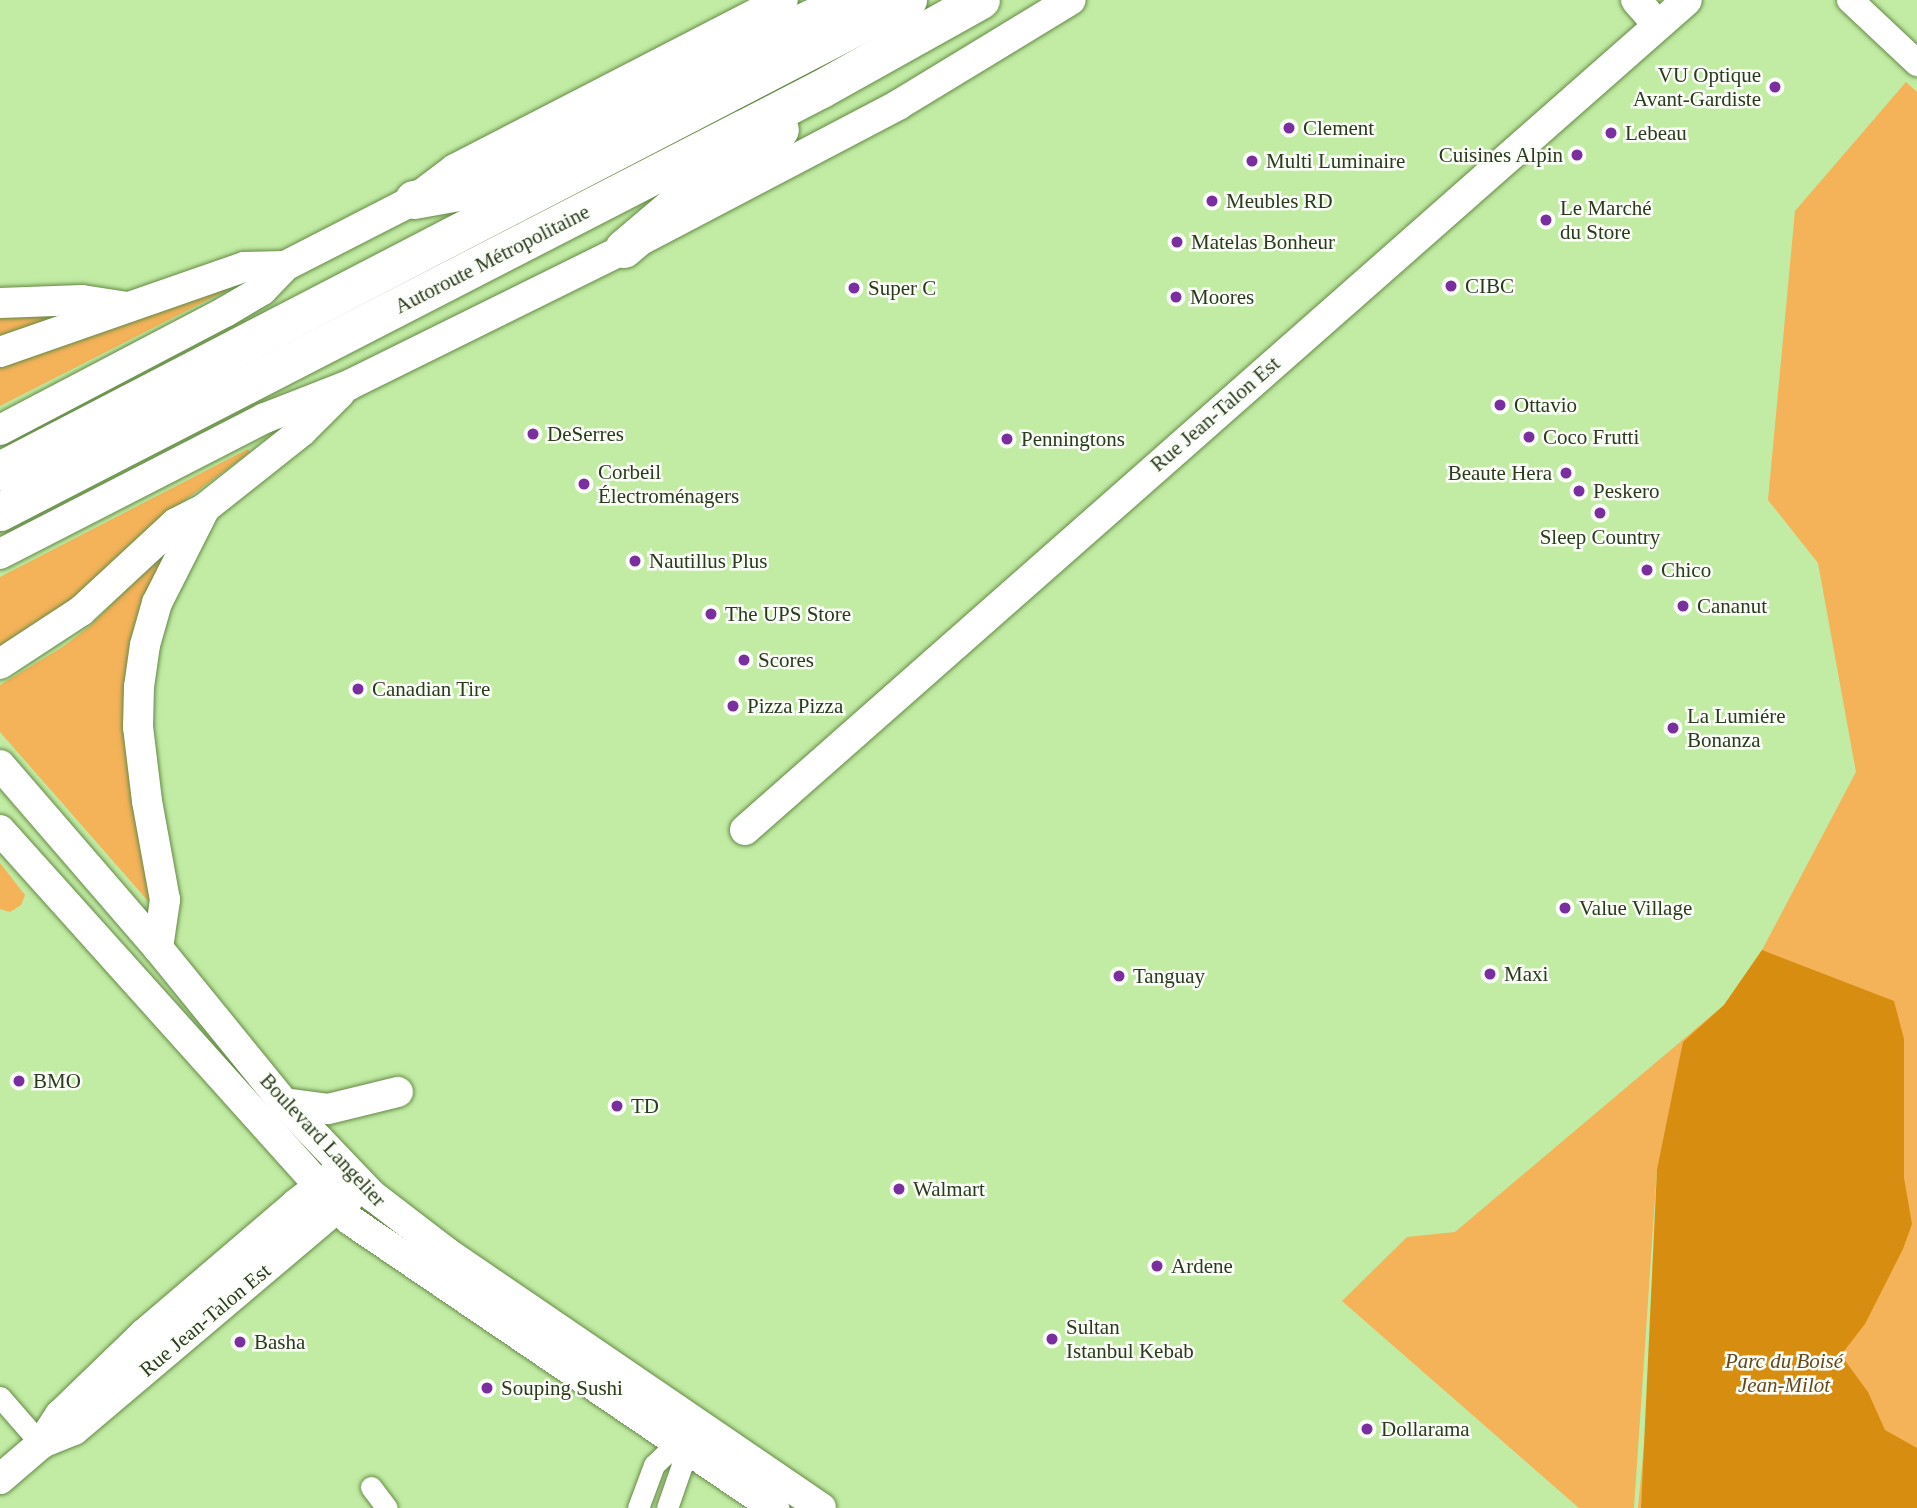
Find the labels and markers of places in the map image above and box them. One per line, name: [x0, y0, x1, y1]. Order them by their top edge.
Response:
place label: VU Optique Avant-Gardiste: [1633, 62, 1761, 112]
marker: VU Optique Avant-Gardiste: [1767, 79, 1783, 95]
place label: Clement: [1303, 115, 1374, 141]
marker: Clement: [1281, 120, 1297, 136]
place label: Lebeau: [1625, 120, 1687, 146]
marker: Lebeau: [1603, 125, 1619, 141]
place label: Cuisines Alpin: [1438, 142, 1563, 168]
marker: Cuisines Alpin: [1569, 147, 1585, 163]
place label: Multi Luminaire: [1266, 148, 1405, 174]
marker: Multi Luminaire: [1244, 153, 1260, 169]
place label: Meubles RD: [1226, 188, 1333, 214]
marker: Meubles RD: [1204, 193, 1220, 209]
place label: Le Marché du Store: [1560, 195, 1652, 245]
marker: Le Marché du Store: [1538, 212, 1554, 228]
place label: Matelas Bonheur: [1191, 229, 1335, 255]
marker: Matelas Bonheur: [1169, 234, 1185, 250]
place label: CIBC: [1465, 273, 1514, 299]
place label: Super C: [868, 275, 936, 301]
marker: CIBC: [1443, 278, 1459, 294]
marker: Super C: [846, 280, 862, 296]
place label: Moores: [1190, 284, 1254, 310]
marker: Moores: [1168, 289, 1184, 305]
place label: Ottavio: [1514, 392, 1577, 418]
marker: Ottavio: [1492, 397, 1508, 413]
place label: DeSerres: [547, 421, 624, 447]
place label: Coco Frutti: [1543, 424, 1639, 450]
marker: DeSerres: [525, 426, 541, 442]
place label: Penningtons: [1021, 426, 1125, 452]
marker: Coco Frutti: [1521, 429, 1537, 445]
marker: Penningtons: [999, 431, 1015, 447]
place label: Corbeil Électroménagers: [598, 459, 739, 509]
place label: Beaute Hera: [1448, 460, 1552, 486]
marker: Beaute Hera: [1558, 465, 1574, 481]
marker: Corbeil Électroménagers: [576, 476, 592, 492]
place label: Peskero: [1593, 478, 1659, 504]
marker: Peskero: [1571, 483, 1587, 499]
marker: Sleep Country: [1592, 505, 1608, 521]
place label: Sleep Country: [1540, 524, 1660, 550]
place label: Nautillus Plus: [649, 548, 767, 574]
marker: Nautillus Plus: [627, 553, 643, 569]
place label: Chico: [1661, 557, 1711, 583]
marker: Chico: [1639, 562, 1655, 578]
place label: Cananut: [1697, 593, 1767, 619]
marker: Cananut: [1675, 598, 1691, 614]
place label: The UPS Store: [725, 601, 851, 627]
marker: The UPS Store: [703, 606, 719, 622]
place label: Scores: [758, 647, 814, 673]
marker: Scores: [736, 652, 752, 668]
place label: Canadian Tire: [372, 676, 491, 702]
marker: Canadian Tire: [350, 681, 366, 697]
place label: Pizza Pizza: [747, 693, 843, 719]
marker: Pizza Pizza: [725, 698, 741, 714]
place label: La Lumiére Bonanza: [1687, 703, 1786, 753]
marker: La Lumiére Bonanza: [1665, 720, 1681, 736]
place label: Value Village: [1579, 895, 1693, 921]
marker: Value Village: [1557, 900, 1573, 916]
place label: Maxi: [1504, 961, 1548, 987]
place label: Tanguay: [1133, 963, 1205, 989]
marker: Maxi: [1482, 966, 1498, 982]
marker: Tanguay: [1111, 968, 1127, 984]
place label: BMO: [33, 1068, 81, 1094]
marker: BMO: [11, 1073, 27, 1089]
place label: TD: [631, 1093, 659, 1119]
marker: TD: [609, 1098, 625, 1114]
place label: Walmart: [913, 1176, 985, 1202]
marker: Walmart: [891, 1181, 907, 1197]
place label: Ardene: [1171, 1253, 1233, 1279]
marker: Ardene: [1149, 1258, 1165, 1274]
place label: Sultan Istanbul Kebab: [1066, 1314, 1194, 1364]
place label: Basha: [254, 1329, 305, 1355]
marker: Sultan Istanbul Kebab: [1044, 1331, 1060, 1347]
marker: Basha: [232, 1334, 248, 1350]
place label: Souping Sushi: [501, 1375, 623, 1401]
marker: Souping Sushi: [479, 1380, 495, 1396]
place label: Dollarama: [1381, 1416, 1470, 1442]
marker: Dollarama: [1359, 1421, 1375, 1437]

